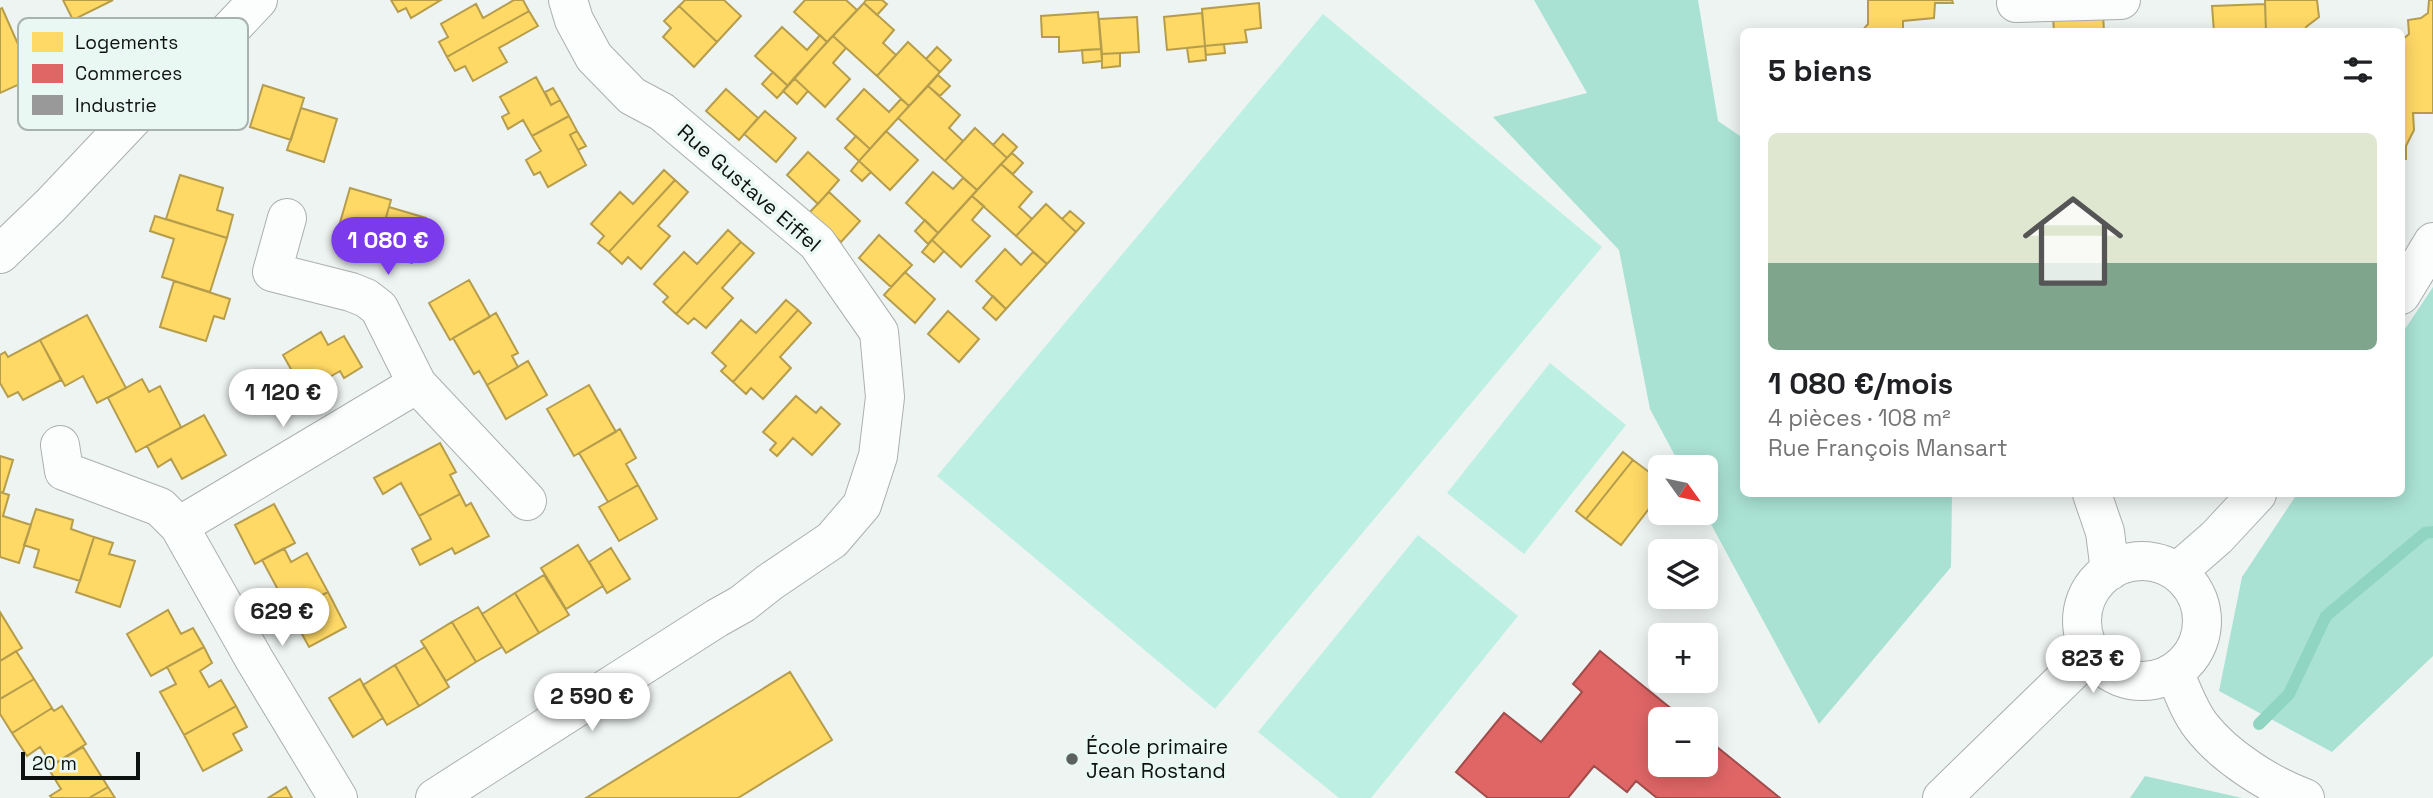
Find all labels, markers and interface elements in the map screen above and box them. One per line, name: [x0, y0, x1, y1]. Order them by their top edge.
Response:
legend: [18, 18, 248, 130]
text: Logements: [75, 30, 178, 55]
text: 5 biens: [1768, 51, 1872, 90]
icon: filters: [2339, 51, 2377, 89]
text: Commerces: [75, 61, 182, 86]
text: Industrie: [75, 93, 157, 118]
street label: Rue Gustave Eiffel: [672, 118, 827, 257]
icon: home: [2010, 178, 2136, 304]
pin: 1 080 €: [323, 218, 453, 277]
text: 1 080 €: [347, 225, 429, 255]
text: 1 080 €/mois: [1768, 364, 1953, 403]
pin: 1 120 €: [218, 370, 348, 429]
text: 1 120 €: [245, 377, 321, 407]
text: 4 pièces · 108 m²: [1768, 403, 1951, 433]
text: Rue François Mansart: [1768, 433, 2008, 463]
north arrow: [1648, 455, 1718, 525]
map controls: [1648, 455, 1718, 777]
button: layers: [1648, 539, 1718, 609]
pin: 629 €: [233, 588, 331, 648]
text: 629 €: [250, 596, 314, 626]
button: +: [1648, 623, 1718, 693]
pin: 823 €: [2044, 636, 2142, 695]
text: 823 €: [2062, 643, 2124, 673]
pin: 2 590 €: [527, 674, 657, 733]
text: 2 590 €: [550, 681, 634, 711]
button: −: [1648, 707, 1718, 777]
place label: École primaire Jean Rostand: [1086, 733, 1228, 784]
scale bar: [21, 749, 140, 781]
text: 20 m: [32, 751, 77, 776]
marker: École primaire Jean Rostand: [1064, 751, 1080, 767]

